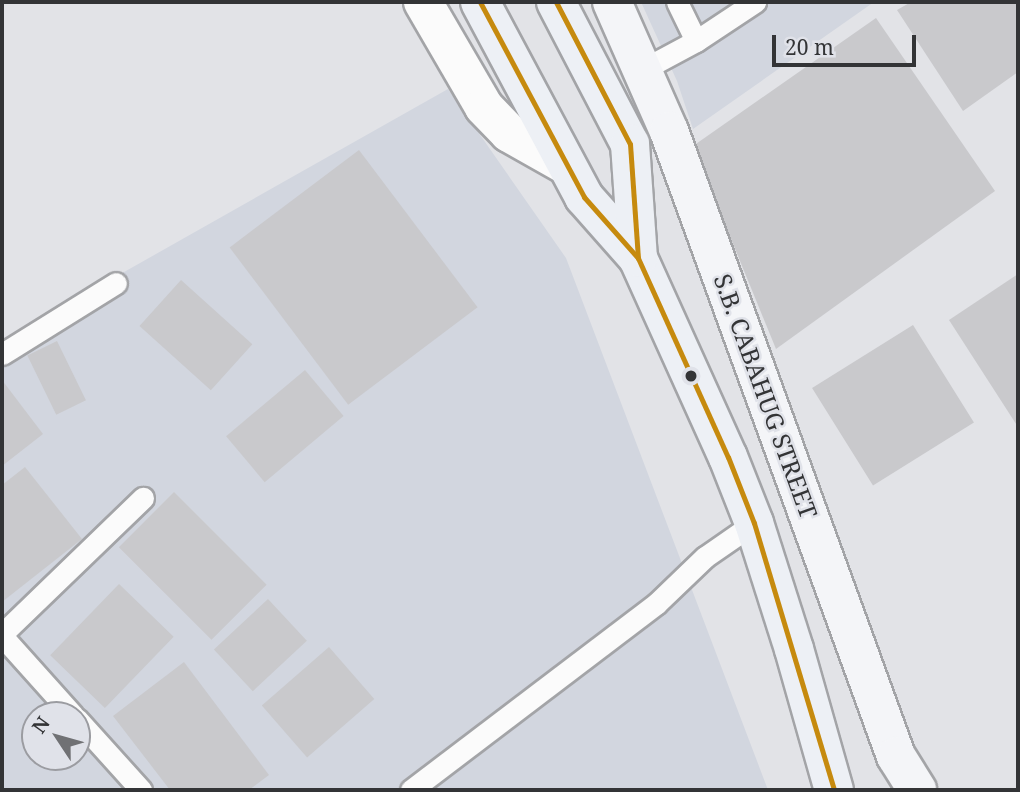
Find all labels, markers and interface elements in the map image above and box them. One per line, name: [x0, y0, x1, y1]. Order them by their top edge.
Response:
scale bar: [775, 21, 918, 65]
text: 20 m: [785, 33, 834, 61]
street label: S.B. CABAHUG STREET: [708, 270, 824, 522]
unlabelled marker: [684, 369, 698, 383]
north arrow: [21, 701, 91, 771]
text: N: [26, 711, 56, 739]

